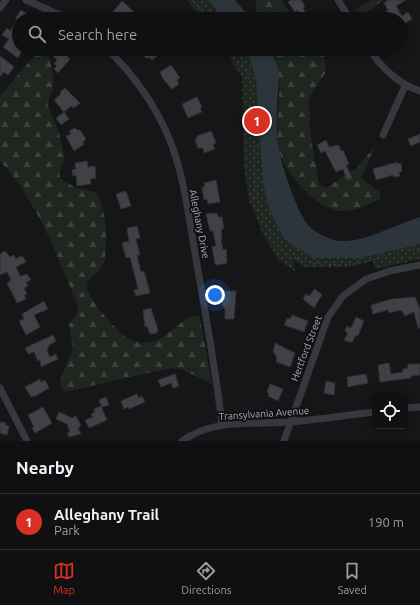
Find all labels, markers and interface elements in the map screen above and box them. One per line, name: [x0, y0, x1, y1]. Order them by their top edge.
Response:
search box: [12, 12, 408, 56]
icon: search: [26, 23, 48, 45]
text: Search here: [58, 26, 137, 43]
pin: 1: [244, 106, 270, 136]
street label: Alleghany Drive: [187, 189, 212, 260]
your location: [205, 285, 225, 305]
street label: Hertford Street: [289, 314, 324, 383]
map controls: [372, 393, 408, 429]
button: locate: [372, 393, 408, 429]
street label: Transylvania Avenue: [218, 405, 310, 422]
text: Nearby: [16, 458, 74, 477]
text: Alleghany Trail: [54, 506, 159, 523]
text: 1: [25, 515, 33, 529]
text: 190 m: [368, 515, 404, 529]
text: Park: [54, 523, 80, 537]
tab: Map: [53, 560, 75, 596]
tab: Directions: [181, 560, 231, 596]
tab: Saved: [338, 560, 367, 596]

